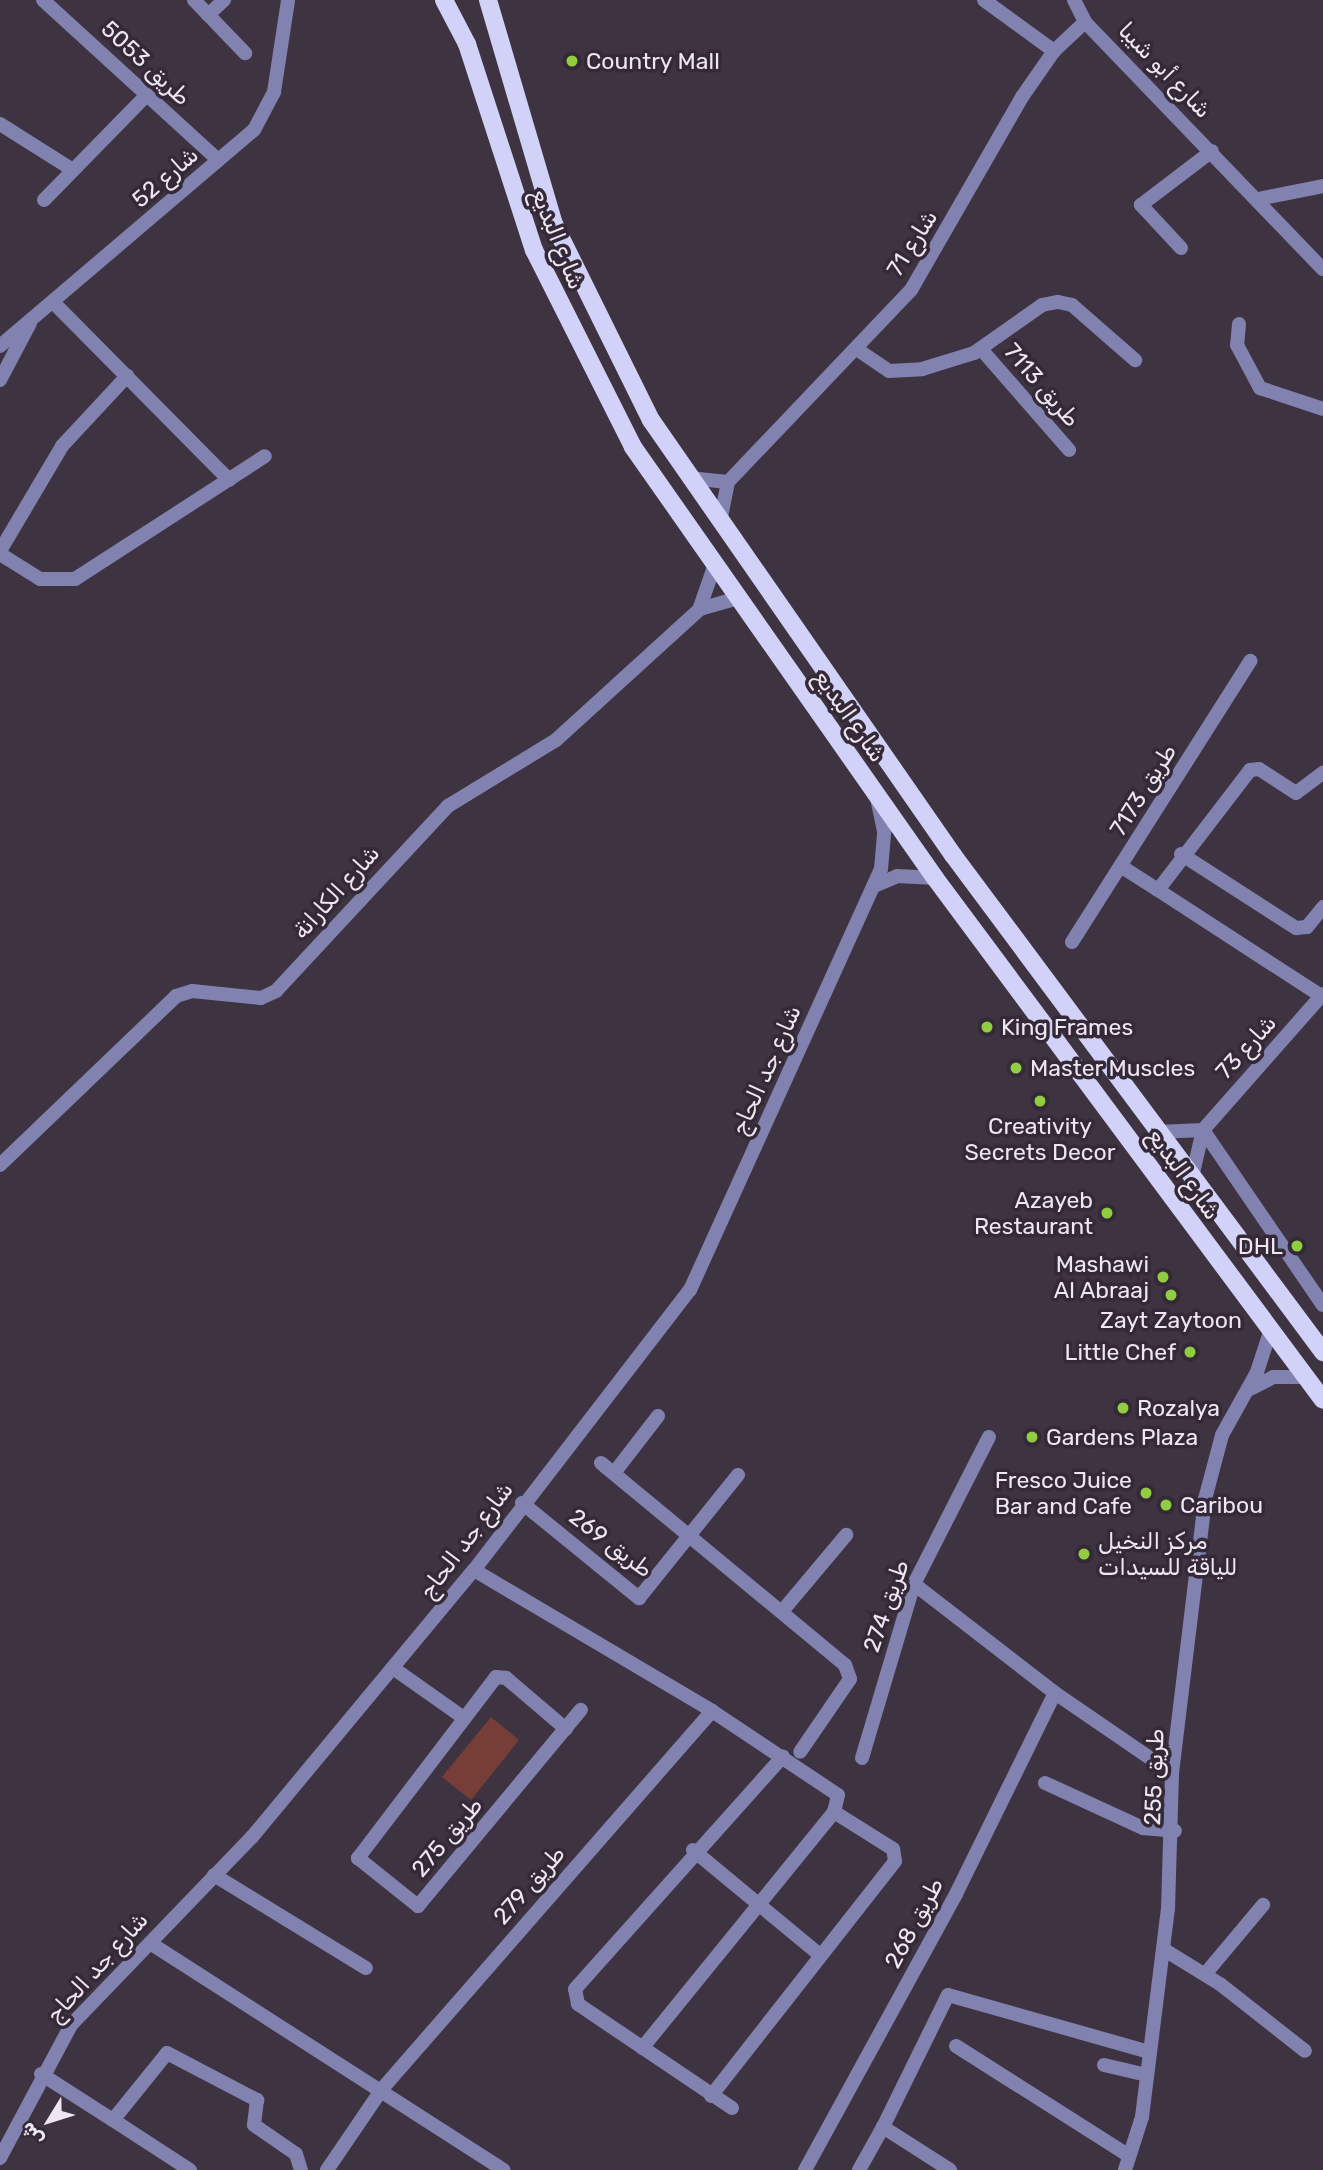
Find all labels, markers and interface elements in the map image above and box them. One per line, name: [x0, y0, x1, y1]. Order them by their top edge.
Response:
street label: طريق 5053: [96, 15, 196, 111]
street label: شارع أبو شيبا: [1113, 16, 1217, 124]
place label: Country Mall: [586, 47, 720, 75]
marker: Country Mall: [564, 53, 580, 69]
street label: شارع 52: [126, 141, 204, 213]
street label: شارع البديع: [525, 185, 591, 293]
street label: شارع 71: [881, 205, 943, 281]
street label: طريق 7113: [998, 338, 1086, 432]
street label: شارع البديع: [808, 665, 892, 767]
street label: طريق 7173: [1104, 739, 1182, 841]
street label: شارع الكارانة: [287, 840, 385, 944]
street label: شارع جد الحاج: [725, 1001, 807, 1139]
street label: شارع 73: [1210, 1009, 1282, 1085]
place label: King Frames: [1001, 1013, 1133, 1041]
marker: King Frames: [979, 1019, 995, 1035]
place label: Master Muscles: [1030, 1054, 1196, 1082]
marker: Master Muscles: [1008, 1060, 1024, 1076]
marker: Creativity Secrets Decor: [1032, 1093, 1048, 1109]
place label: Creativity Secrets Decor: [965, 1112, 1115, 1166]
street label: شارع البديع: [1142, 1123, 1226, 1225]
place label: Azayeb Restaurant: [974, 1186, 1093, 1240]
marker: Azayeb Restaurant: [1099, 1205, 1115, 1221]
place label: DHL: [1238, 1232, 1283, 1260]
marker: DHL: [1289, 1238, 1305, 1254]
place label: Mashawi Al Abraaj: [1053, 1250, 1149, 1304]
marker: Mashawi Al Abraaj: [1155, 1269, 1171, 1285]
marker: Zayt Zaytoon: [1163, 1287, 1179, 1303]
place label: Zayt Zaytoon: [1100, 1306, 1242, 1334]
place label: Little Chef: [1064, 1338, 1176, 1366]
marker: Little Chef: [1182, 1344, 1198, 1360]
place label: Rozalya: [1137, 1394, 1220, 1422]
marker: Rozalya: [1115, 1400, 1131, 1416]
place label: Gardens Plaza: [1046, 1423, 1198, 1451]
marker: Gardens Plaza: [1024, 1429, 1040, 1445]
place label: Fresco Juice Bar and Cafe: [994, 1466, 1132, 1520]
street label: شارع جد الحاج: [413, 1476, 519, 1604]
marker: Fresco Juice Bar and Cafe: [1138, 1485, 1154, 1501]
place label: Caribou: [1180, 1491, 1263, 1519]
marker: Caribou: [1158, 1497, 1174, 1513]
street label: طريق 269: [564, 1503, 658, 1583]
place label: مركز النخيل للياقة للسيدات: [1098, 1527, 1238, 1581]
marker: مركز النخيل للياقة للسيدات: [1076, 1546, 1092, 1562]
street label: طريق 274: [857, 1557, 915, 1655]
street label: طريق 255: [1139, 1728, 1169, 1826]
street label: طريق 275: [406, 1792, 488, 1882]
street label: طريق 279: [487, 1840, 571, 1930]
street label: طريق 268: [879, 1873, 949, 1973]
street label: شارع جد الحاج: [40, 1906, 154, 2028]
north arrow: [14, 2086, 84, 2156]
text: ش: [16, 2118, 49, 2151]

